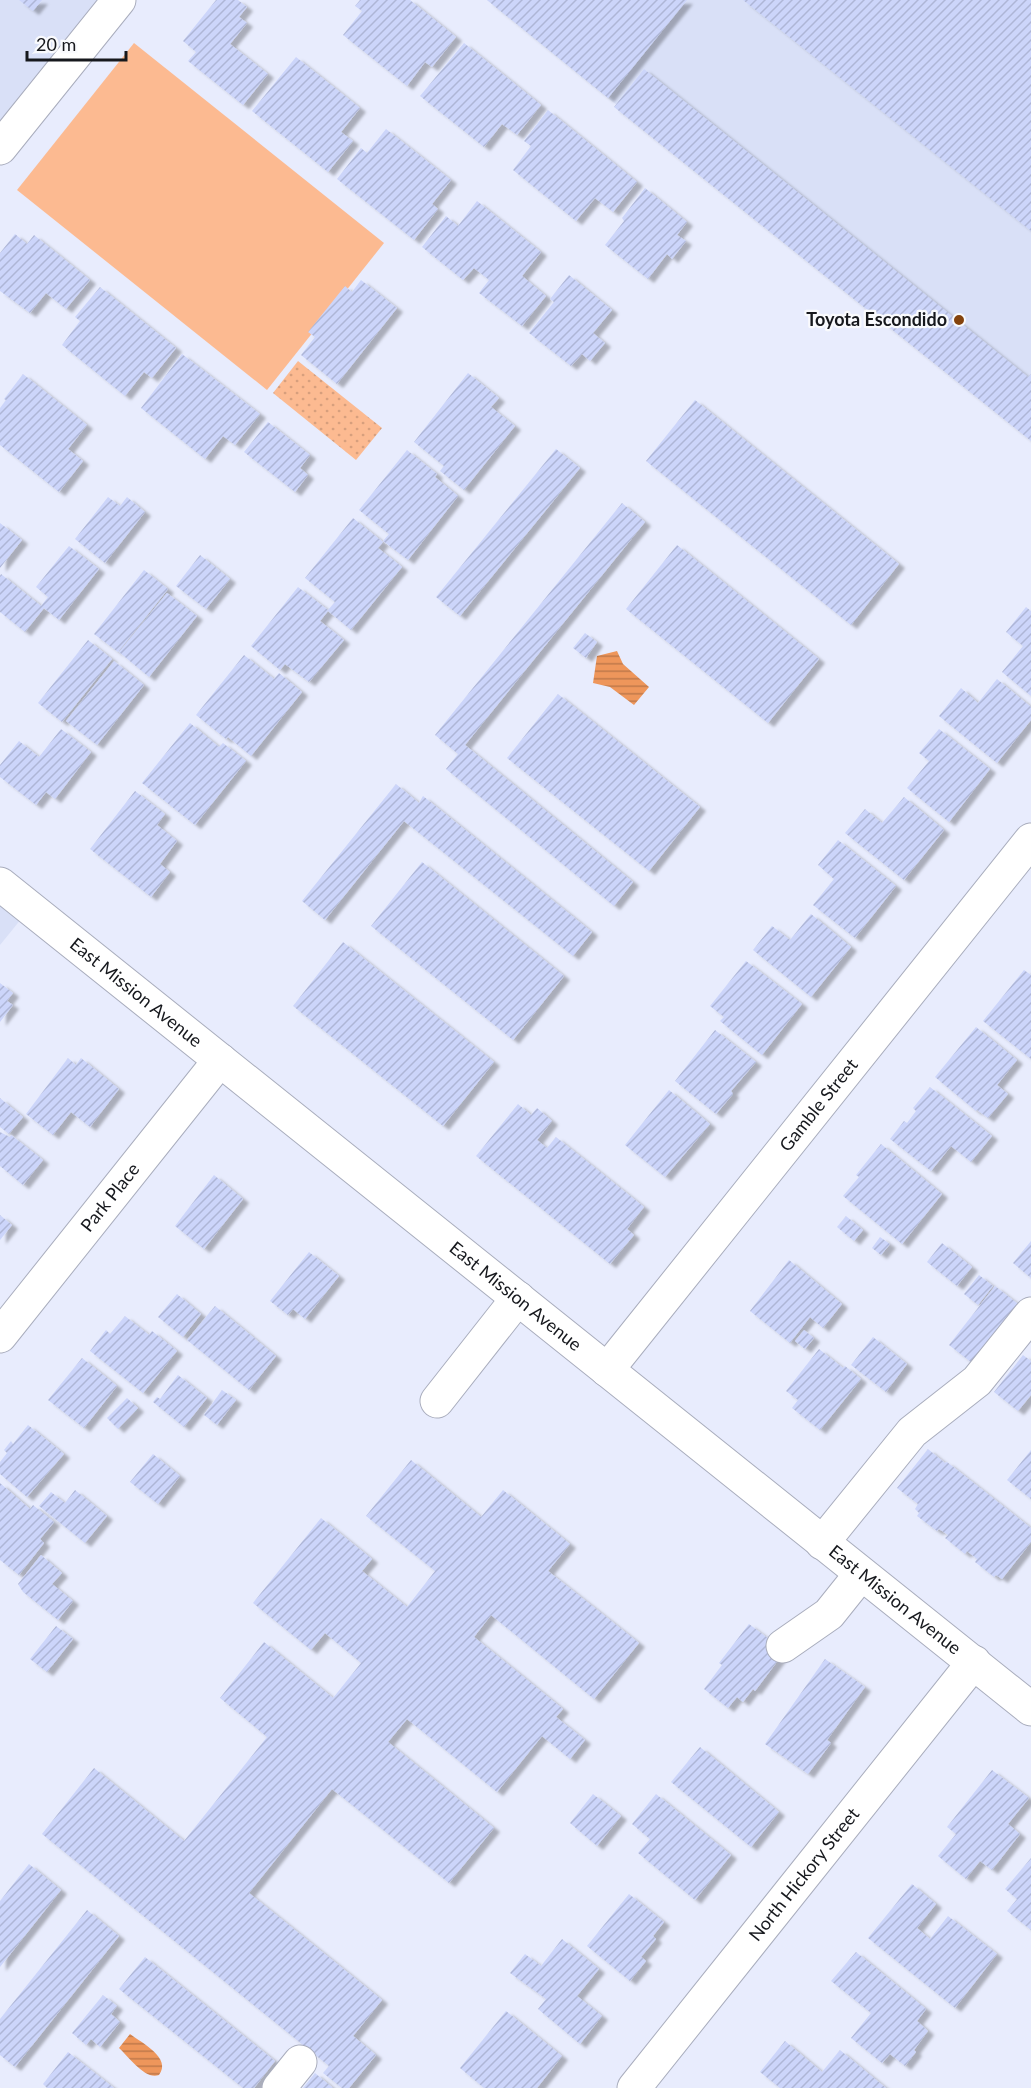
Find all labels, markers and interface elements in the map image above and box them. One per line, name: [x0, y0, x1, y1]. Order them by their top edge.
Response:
scale bar: [27, 24, 126, 62]
text: 20 m: [36, 33, 76, 55]
place label: Toyota Escondido: [806, 308, 947, 330]
marker: Toyota Escondido: [952, 313, 966, 327]
street label: East Mission Avenue: [66, 932, 207, 1051]
street label: Gamble Street: [774, 1053, 862, 1156]
street label: Park Place: [75, 1158, 144, 1236]
street label: East Mission Avenue: [445, 1236, 586, 1355]
street label: East Mission Avenue: [825, 1540, 966, 1659]
street label: North Hickory Street: [744, 1803, 864, 1945]

